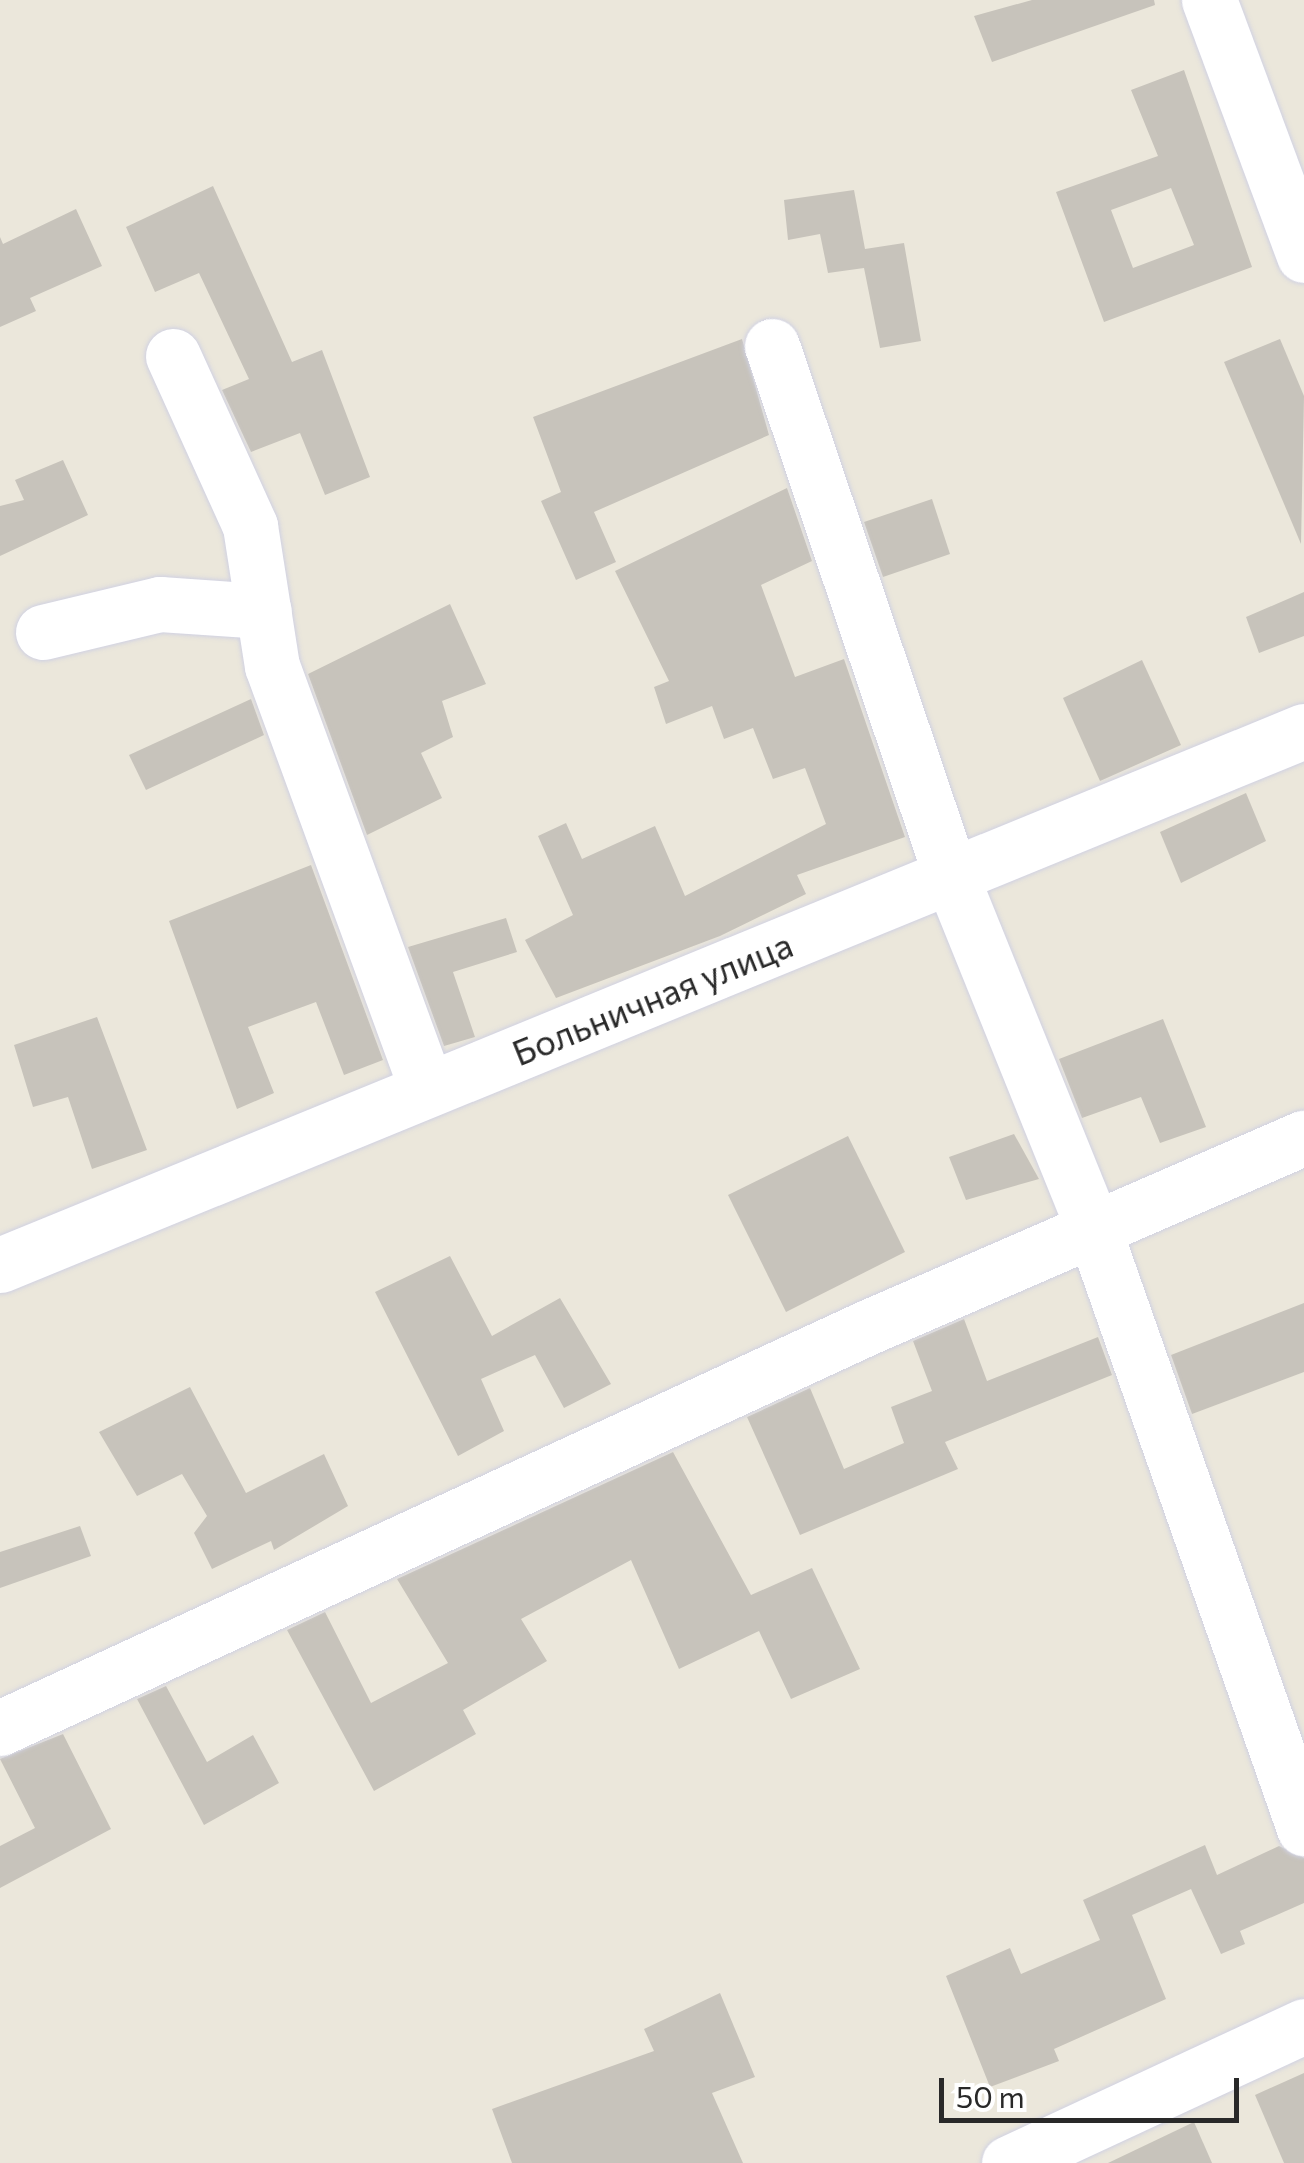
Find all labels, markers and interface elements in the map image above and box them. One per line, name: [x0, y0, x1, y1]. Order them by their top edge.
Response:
street label: Больничная улица: [506, 923, 798, 1073]
scale bar: [944, 2058, 1244, 2120]
text: 50 m: [956, 2077, 1025, 2114]

